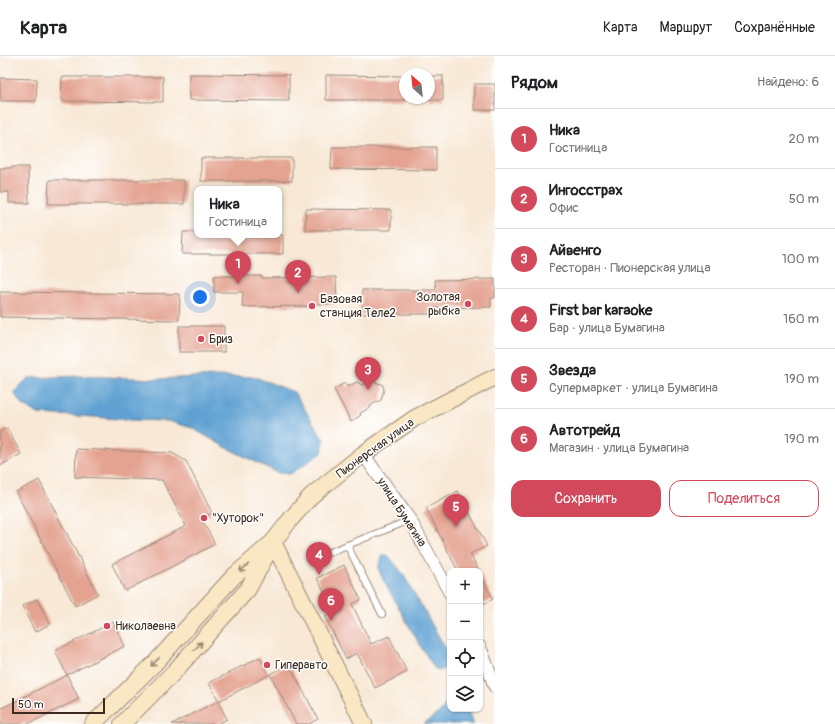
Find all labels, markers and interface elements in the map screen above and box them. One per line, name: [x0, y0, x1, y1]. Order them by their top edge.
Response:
text: Карта: [20, 16, 67, 40]
text: Карта: [603, 19, 638, 36]
text: Маршрут: [660, 19, 712, 36]
text: Сохранённые: [734, 19, 815, 36]
north arrow: [399, 68, 435, 104]
text: Рядом: [511, 72, 558, 93]
text: Найдено: 6: [757, 74, 819, 90]
text: Ника: [549, 121, 580, 140]
text: 1: [521, 131, 527, 147]
text: 20 m: [788, 131, 819, 147]
text: Гостиница: [549, 140, 607, 156]
text: Ингосстрах: [549, 181, 623, 200]
popup: [194, 186, 282, 238]
text: 2: [520, 191, 528, 207]
text: 50 m: [789, 191, 819, 207]
text: Ника: [209, 195, 240, 214]
text: Офис: [549, 200, 579, 216]
text: Гостиница: [209, 214, 267, 230]
text: Айвенго: [549, 241, 601, 260]
pin: 1: [225, 251, 251, 284]
text: 3: [520, 251, 528, 267]
text: 100 m: [782, 251, 819, 267]
pin: 2: [285, 260, 311, 293]
text: Ресторан · Пионерская улица: [549, 260, 710, 276]
your location: [190, 287, 210, 307]
place label: Золотая рыбка: [416, 290, 460, 319]
place label: Базовая станция Теле2: [320, 292, 396, 321]
marker: Золотая рыбка: [463, 299, 473, 309]
marker: Базовая станция Теле2: [307, 301, 317, 311]
text: First bar karaoke: [549, 301, 652, 320]
text: 4: [520, 311, 528, 327]
text: 160 m: [783, 311, 819, 327]
text: Бар · улица Бумагина: [549, 320, 665, 336]
place label: Бриз: [209, 332, 233, 347]
marker: Бриз: [196, 334, 206, 344]
pin: 3: [355, 357, 381, 390]
text: Звезда: [549, 361, 596, 380]
text: 5: [520, 371, 528, 387]
text: 190 m: [784, 371, 819, 387]
text: Супермаркет · улица Бумагина: [549, 380, 718, 396]
street label: Пионерская улица: [333, 415, 417, 482]
text: Автотрейд: [549, 421, 620, 440]
text: 6: [520, 431, 528, 447]
text: 190 m: [784, 431, 819, 447]
text: Магазин · улица Бумагина: [549, 440, 689, 456]
street label: улица Бумагина: [373, 474, 430, 550]
button: Сохранить: [511, 480, 661, 517]
button: Поделиться: [669, 480, 819, 517]
pin: 5: [443, 494, 469, 527]
place label: "Хуторок": [212, 511, 264, 526]
marker: "Хуторок": [199, 513, 209, 523]
pin: 4: [306, 542, 332, 575]
one-way arrow: [239, 563, 249, 572]
map controls: [447, 568, 483, 712]
button: +: [447, 568, 483, 604]
pin: 6: [318, 588, 344, 621]
button: −: [447, 604, 483, 640]
place label: Николаевна: [115, 619, 176, 634]
marker: Николаевна: [102, 621, 112, 631]
one-way arrow: [193, 640, 202, 651]
button: locate: [447, 640, 483, 676]
one-way arrow: [151, 657, 160, 667]
place label: Гиперавто: [275, 658, 328, 673]
marker: Гиперавто: [262, 660, 272, 670]
button: layers: [447, 676, 483, 712]
scale bar: [12, 696, 105, 715]
text: 50 m: [18, 698, 44, 711]

